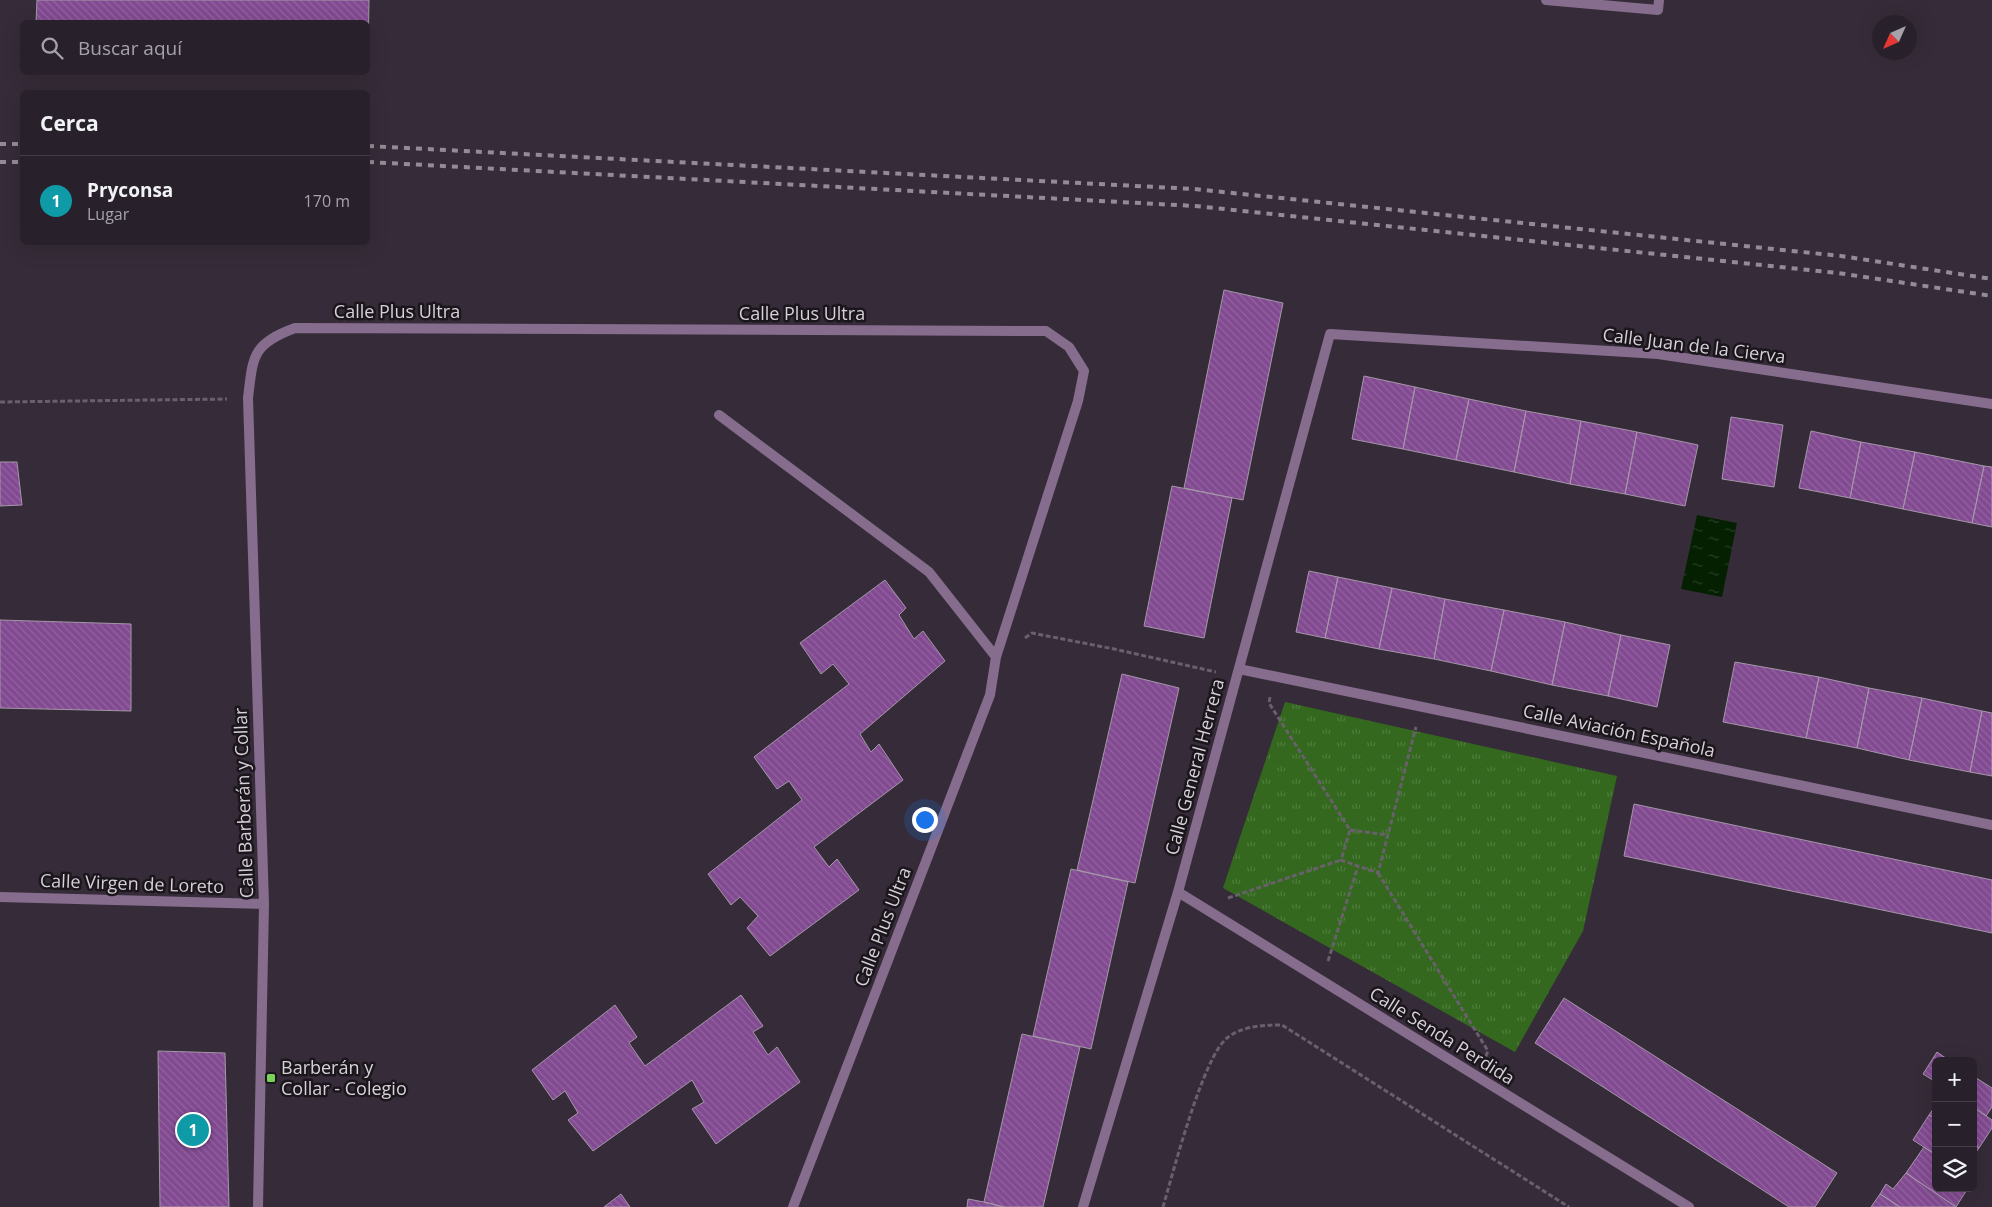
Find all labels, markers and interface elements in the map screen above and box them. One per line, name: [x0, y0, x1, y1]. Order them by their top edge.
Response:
north arrow: [1872, 15, 1917, 60]
search box: [20, 20, 370, 75]
icon: search: [38, 34, 66, 62]
text: Buscar aquí: [78, 35, 182, 61]
text: Cerca: [40, 109, 99, 137]
text: Pryconsa: [87, 177, 173, 203]
text: 1: [51, 190, 61, 212]
text: 170 m: [304, 190, 350, 212]
text: Lugar: [87, 203, 129, 225]
street label: Calle Plus Ultra: [334, 299, 460, 323]
street label: Calle Plus Ultra: [739, 301, 865, 325]
street label: Calle Juan de la Cierva: [1601, 322, 1787, 368]
street label: Calle General Herrera: [1159, 676, 1229, 858]
street label: Calle Aviación Española: [1521, 698, 1717, 762]
street label: Calle Barberán y Collar: [228, 707, 258, 899]
your location: [912, 807, 938, 833]
street label: Calle Plus Ultra: [848, 863, 916, 990]
street label: Calle Virgen de Loreto: [40, 868, 224, 898]
street label: Calle Senda Perdida: [1365, 981, 1520, 1090]
place label: Barberán y Collar - Colegio: [281, 1055, 407, 1100]
map controls: [1932, 1057, 1977, 1192]
button: +: [1932, 1057, 1977, 1102]
marker: Barberán y Collar - Colegio: [265, 1072, 277, 1084]
button: −: [1932, 1102, 1977, 1147]
pin: 1: [177, 1111, 209, 1149]
button: layers: [1932, 1147, 1977, 1192]

